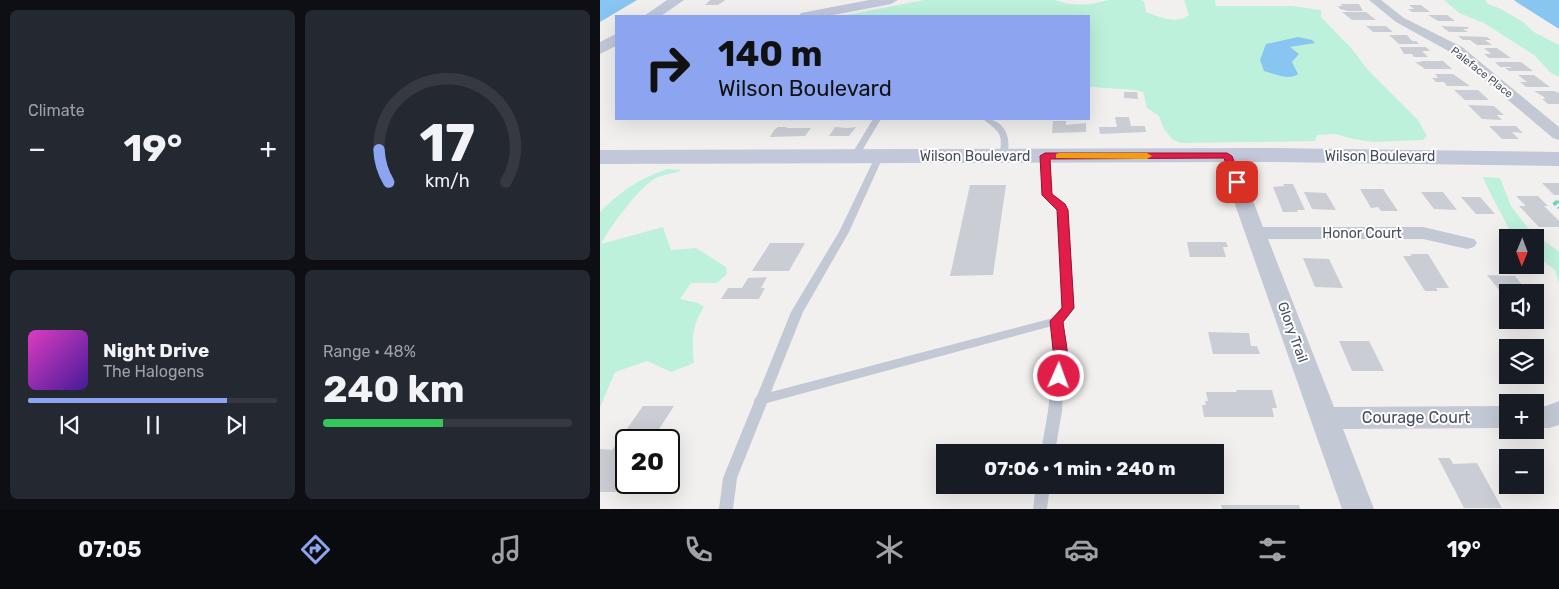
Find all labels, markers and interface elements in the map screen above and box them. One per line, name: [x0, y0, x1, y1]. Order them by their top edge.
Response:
text: 140 m: [718, 33, 823, 75]
icon: right: [635, 35, 700, 100]
street label: Paleface Place: [1448, 44, 1515, 101]
text: Wilson Boulevard: [718, 75, 892, 102]
text: Climate: [28, 101, 85, 120]
text: 17: [420, 112, 475, 174]
text: 19°: [123, 125, 182, 171]
text: −: [28, 132, 46, 165]
text: +: [260, 132, 277, 165]
street label: Wilson Boulevard: [920, 148, 1030, 165]
street label: Wilson Boulevard: [1325, 148, 1435, 165]
pin: [1216, 161, 1258, 203]
icon: arrive: [1223, 168, 1251, 196]
text: km/h: [425, 170, 470, 191]
street label: Honor Court: [1322, 225, 1402, 242]
north arrow: [1499, 229, 1544, 274]
map controls: [1499, 229, 1544, 494]
button: sound: [1499, 284, 1544, 329]
street label: Glory Trail: [1274, 299, 1311, 365]
text: Night Drive: [103, 339, 209, 362]
button: layers: [1499, 339, 1544, 384]
text: Range · 48%: [323, 342, 416, 361]
position arrow: [1032, 349, 1084, 401]
text: The Halogens: [103, 362, 204, 381]
text: 240 km: [323, 366, 464, 412]
button: +: [1499, 394, 1544, 439]
street label: Courage Court: [1362, 408, 1470, 427]
icon: previous: [56, 411, 84, 439]
icon: pause: [139, 411, 167, 439]
icon: next: [222, 411, 250, 439]
speed limit sign: 20: [615, 429, 680, 494]
button: −: [1499, 449, 1544, 494]
text: 07:06 · 1 min · 240 m: [984, 457, 1176, 480]
icon: directions: [298, 532, 333, 567]
icon: music: [489, 532, 524, 567]
icon: phone: [681, 532, 716, 567]
icon: climate: [872, 532, 907, 567]
icon: car: [1064, 532, 1099, 567]
icon: filters: [1255, 532, 1290, 567]
text: 07:05: [78, 536, 141, 563]
text: 19°: [1447, 536, 1481, 563]

